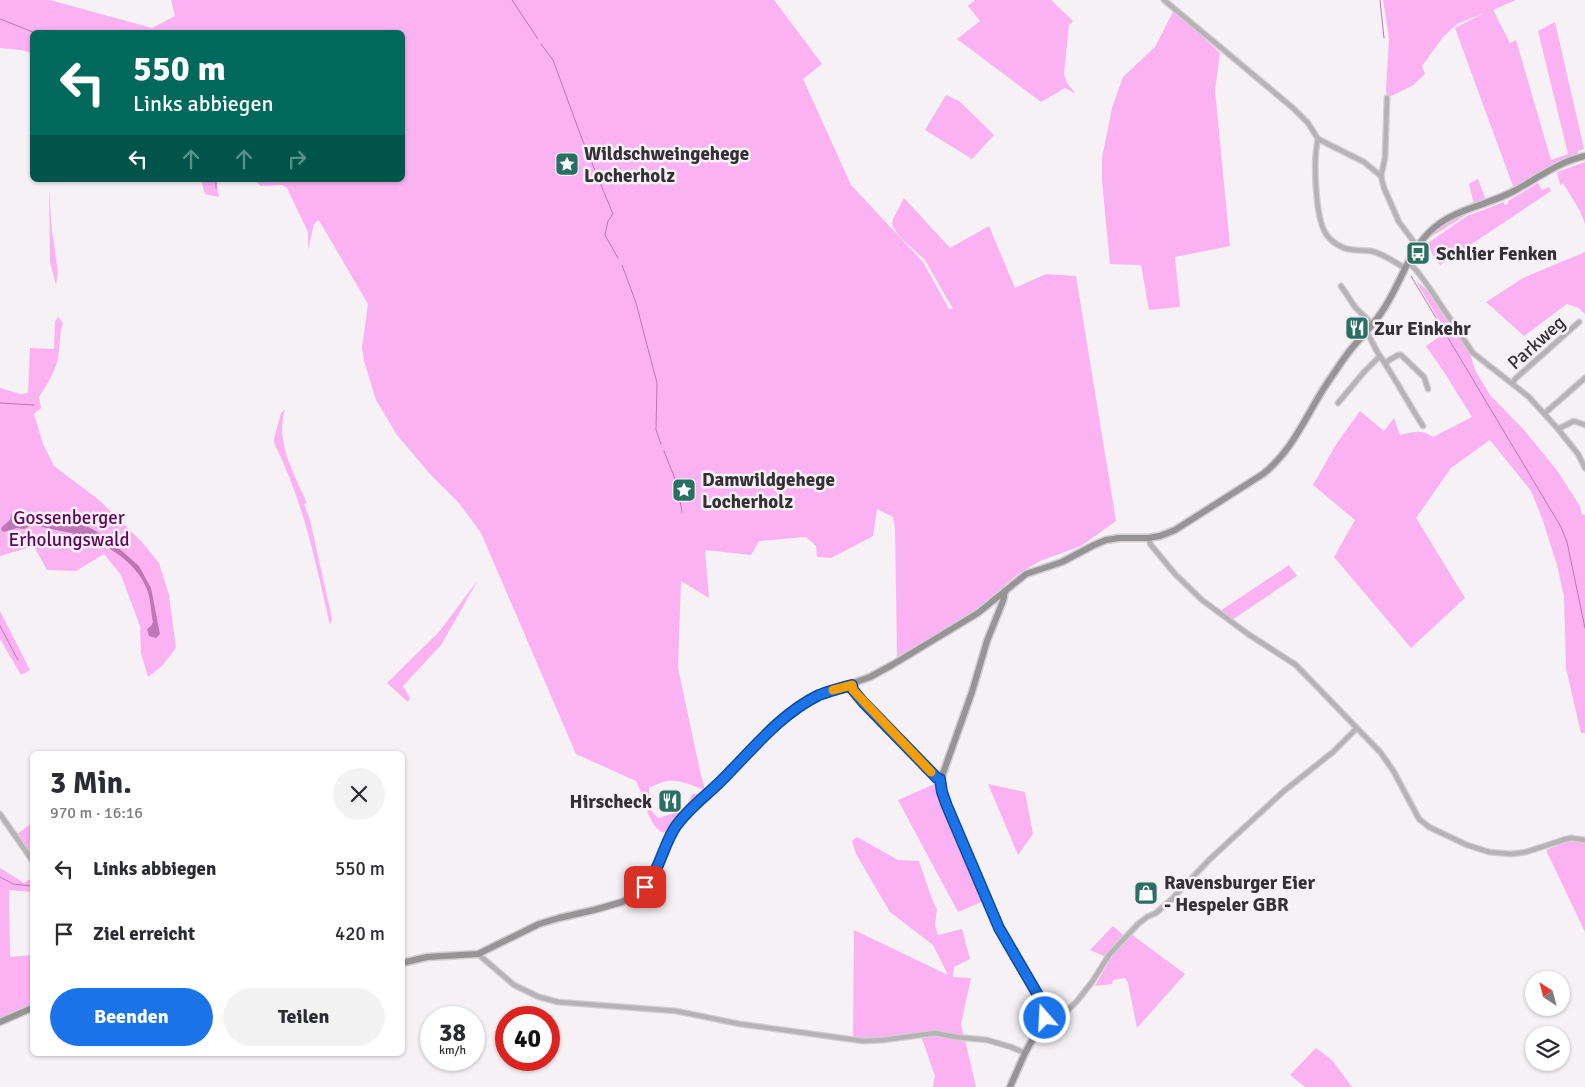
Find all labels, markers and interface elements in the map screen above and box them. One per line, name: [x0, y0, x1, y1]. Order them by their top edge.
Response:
text: 550 m: [133, 47, 226, 90]
icon: left: [50, 50, 115, 115]
text: Links abbiegen: [133, 90, 274, 117]
place label: Wildschweingehege Locherholz: [584, 142, 749, 188]
icon: left: [124, 145, 152, 173]
icon: ahead: [177, 145, 205, 173]
icon: ahead: [230, 145, 258, 173]
icon: right: [283, 145, 311, 173]
place icon: Wildschweingehege Locherholz: [554, 151, 580, 177]
bus stop icon: Schlier Fenken: [1405, 240, 1431, 266]
place label: Schlier Fenken: [1436, 242, 1557, 266]
street label: Parkweg: [1503, 311, 1571, 375]
restaurant icon: Zur Einkehr: [1344, 315, 1370, 341]
place label: Zur Einkehr: [1374, 317, 1471, 341]
place label: Damwildgehege Locherholz: [702, 468, 835, 514]
place icon: Damwildgehege Locherholz: [671, 477, 697, 503]
park label: Gossenberger Erholungswald: [8, 506, 130, 552]
text: 3 Min.: [50, 765, 132, 802]
button: close: [333, 768, 385, 820]
restaurant icon: Hirscheck: [657, 788, 683, 814]
place label: Hirscheck: [570, 790, 652, 814]
text: 970 m · 16:16: [50, 803, 143, 823]
icon: left: [50, 855, 78, 883]
text: Links abbiegen: [93, 857, 216, 881]
text: 550 m: [335, 857, 385, 881]
pin: [624, 866, 666, 908]
place label: Ravensburger Eier - Hespeler GBR: [1164, 871, 1315, 917]
icon: arrive: [631, 873, 659, 901]
shop icon: Ravensburger Eier - Hespeler GBR: [1133, 880, 1159, 906]
icon: arrive: [50, 920, 78, 948]
text: Ziel erreicht: [93, 922, 195, 946]
text: 420 m: [335, 922, 385, 946]
north arrow: [1525, 971, 1570, 1016]
map controls: [1525, 971, 1570, 1071]
button: Beenden: [50, 988, 213, 1046]
button: Teilen: [223, 988, 385, 1046]
position arrow: [1018, 991, 1070, 1043]
speed limit sign: 40: [495, 1006, 560, 1071]
text: 38: [439, 1017, 466, 1048]
button: layers: [1525, 1026, 1570, 1071]
text: km/h: [439, 1043, 466, 1058]

